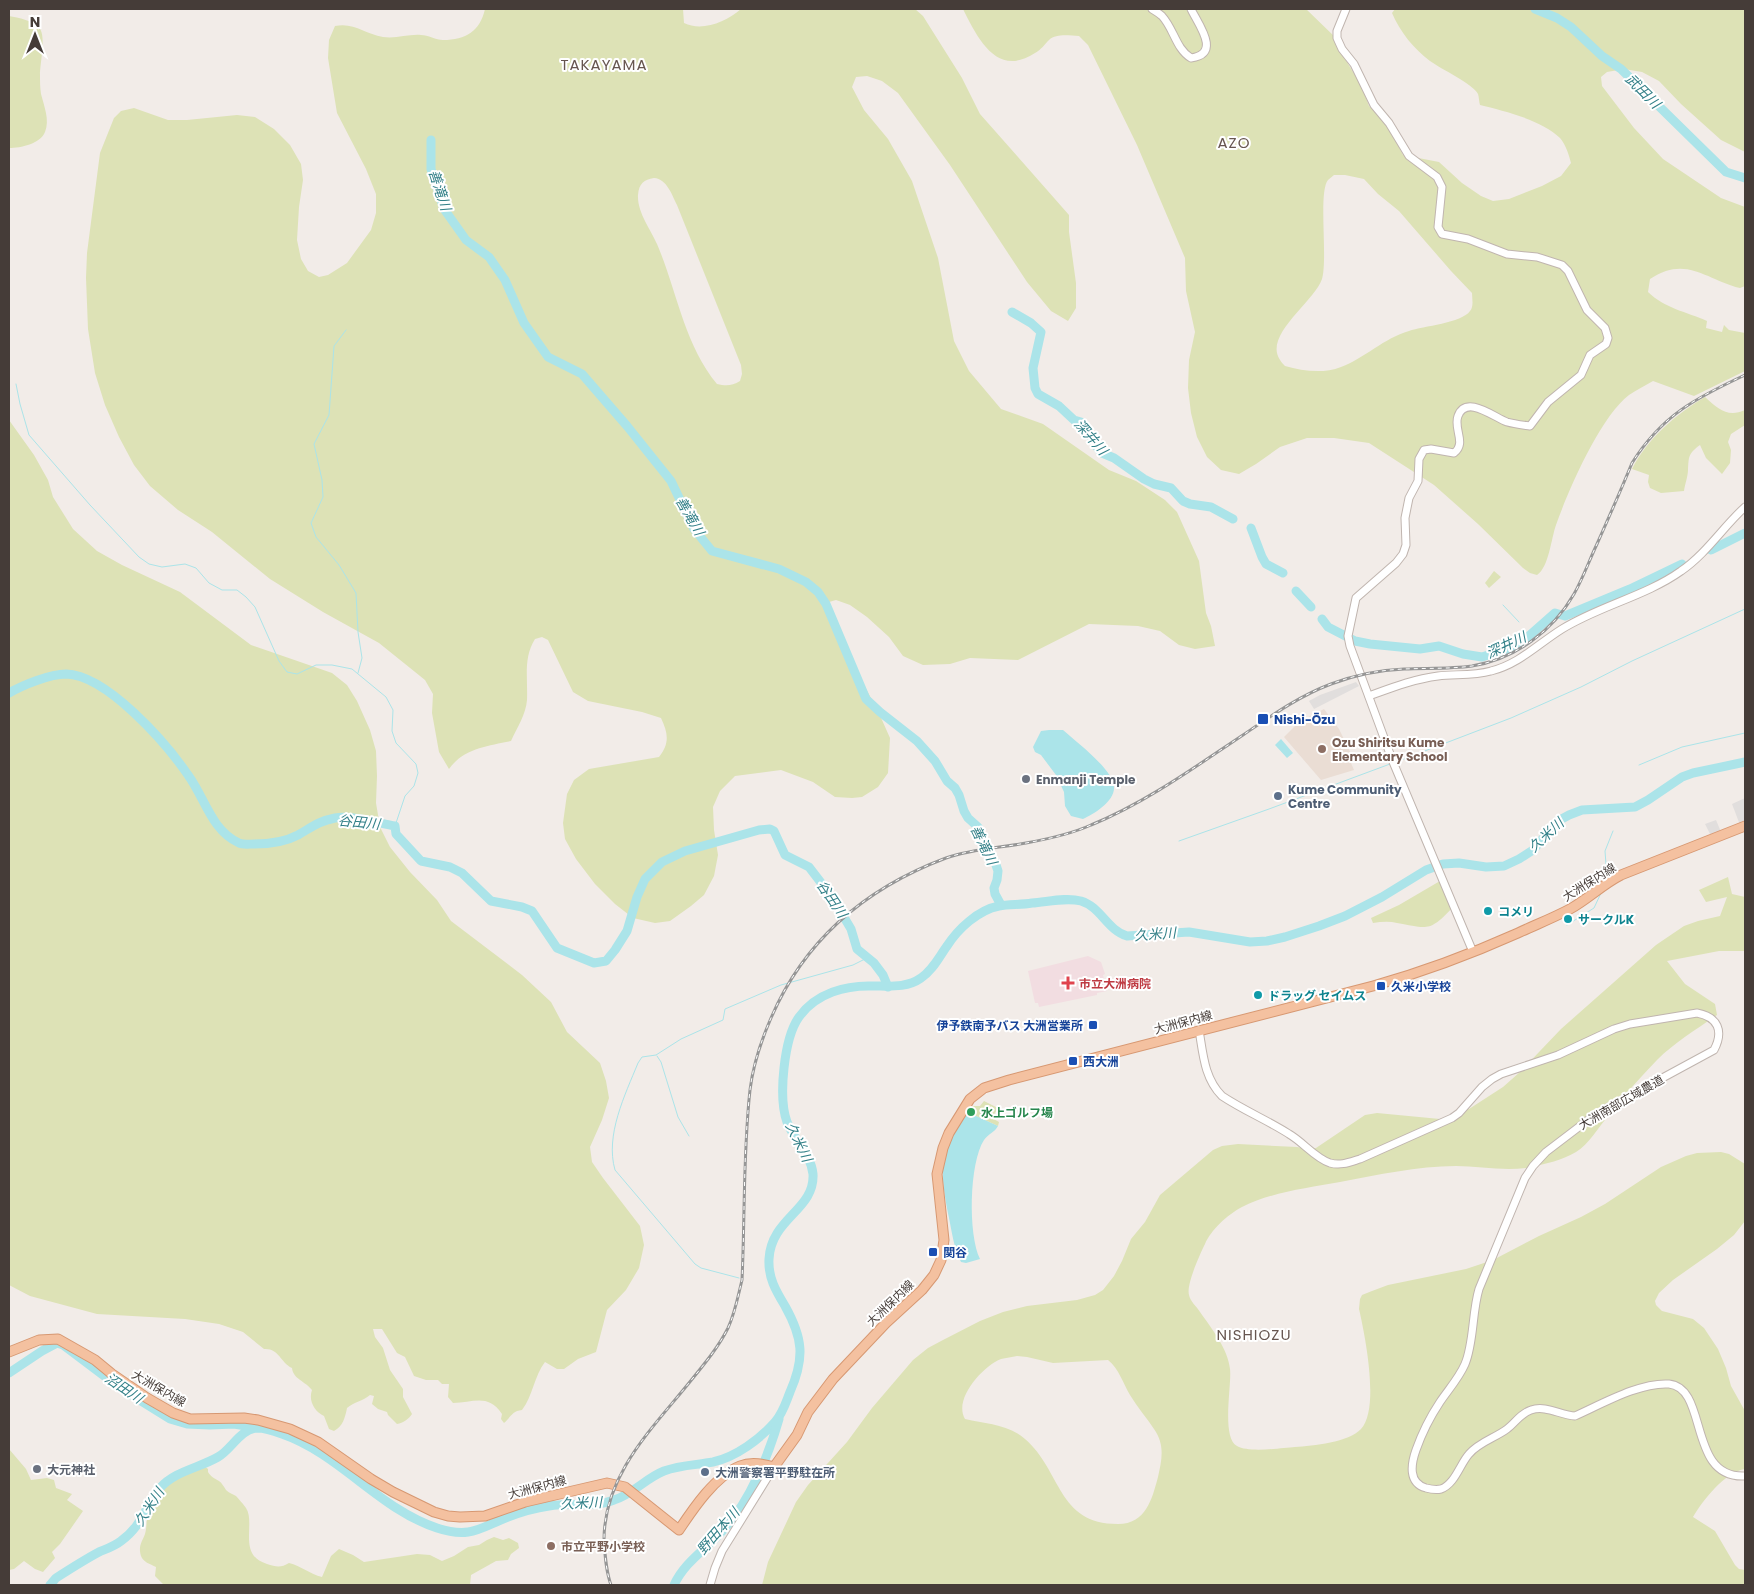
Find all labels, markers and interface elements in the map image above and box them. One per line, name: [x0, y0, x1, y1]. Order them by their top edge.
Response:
north arrow: [10, 10, 60, 60]
text: N: [30, 12, 40, 32]
district label: TAKAYAMA: [560, 54, 648, 75]
water label: 武田川: [1621, 69, 1666, 114]
district label: AZO: [1217, 132, 1251, 153]
water label: 善滝川: [424, 167, 457, 215]
water label: 深井川: [1070, 415, 1114, 461]
water label: 善滝川: [671, 493, 710, 541]
water label: 深井川: [1483, 626, 1531, 663]
place label: Nishi-Ōzu: [1274, 711, 1335, 728]
marker: Nishi-Ōzu: [1256, 712, 1270, 726]
place label: Ozu Shiritsu Kume Elementary School: [1332, 734, 1447, 765]
marker: Ozu Shiritsu Kume Elementary School: [1316, 743, 1328, 755]
place label: Enmanji Temple: [1036, 771, 1136, 788]
marker: Enmanji Temple: [1020, 773, 1032, 785]
place label: Kume Community Centre: [1288, 781, 1402, 812]
marker: Kume Community Centre: [1272, 790, 1284, 802]
water label: 谷田川: [337, 810, 383, 834]
water label: 久米川: [1524, 812, 1570, 857]
water label: 善滝川: [966, 822, 1003, 870]
street label: 大洲保内線: [1559, 859, 1619, 905]
water label: 谷田川: [812, 876, 853, 924]
place label: コメリ: [1498, 903, 1534, 920]
marker: コメリ: [1482, 905, 1494, 917]
place label: サークルK: [1578, 911, 1635, 928]
marker: サークルK: [1562, 913, 1574, 925]
water label: 久米川: [1133, 922, 1179, 945]
place label: 市立大洲病院: [1079, 975, 1151, 992]
marker: 市立大洲病院: [1061, 976, 1075, 990]
place label: 久米小学校: [1391, 978, 1451, 995]
marker: 久米小学校: [1375, 980, 1387, 992]
place label: ドラッグ セイムス: [1268, 987, 1366, 1004]
marker: ドラッグ セイムス: [1252, 989, 1264, 1001]
street label: 大洲保内線: [1152, 1006, 1214, 1038]
place label: 伊予鉄南予バス 大洲営業所: [936, 1017, 1083, 1034]
marker: 伊予鉄南予バス 大洲営業所: [1087, 1019, 1099, 1031]
place label: 西大洲: [1083, 1053, 1119, 1070]
marker: 西大洲: [1067, 1055, 1079, 1067]
street label: 大洲南部広域農道: [1575, 1071, 1667, 1133]
place label: 水上ゴルフ場: [981, 1104, 1053, 1121]
marker: 水上ゴルフ場: [965, 1106, 977, 1118]
water label: 久米川: [781, 1119, 818, 1167]
place label: 関谷: [943, 1244, 967, 1261]
marker: 関谷: [927, 1246, 939, 1258]
street label: 大洲保内線: [863, 1276, 917, 1330]
district label: NISHIOZU: [1216, 1324, 1292, 1345]
street label: 大洲保内線: [129, 1366, 189, 1410]
water label: 沼田川: [101, 1368, 149, 1409]
place label: 大元神社: [47, 1461, 95, 1478]
marker: 大元神社: [31, 1463, 43, 1475]
place label: 大洲警察署平野駐在所: [715, 1464, 835, 1481]
marker: 大洲警察署平野駐在所: [699, 1466, 711, 1478]
street label: 大洲保内線: [506, 1471, 568, 1503]
water label: 久米川: [129, 1482, 170, 1530]
water label: 久米川: [560, 1492, 604, 1514]
water label: 野田本川: [692, 1502, 745, 1559]
place label: 市立平野小学校: [561, 1538, 645, 1555]
marker: 市立平野小学校: [545, 1540, 557, 1552]

